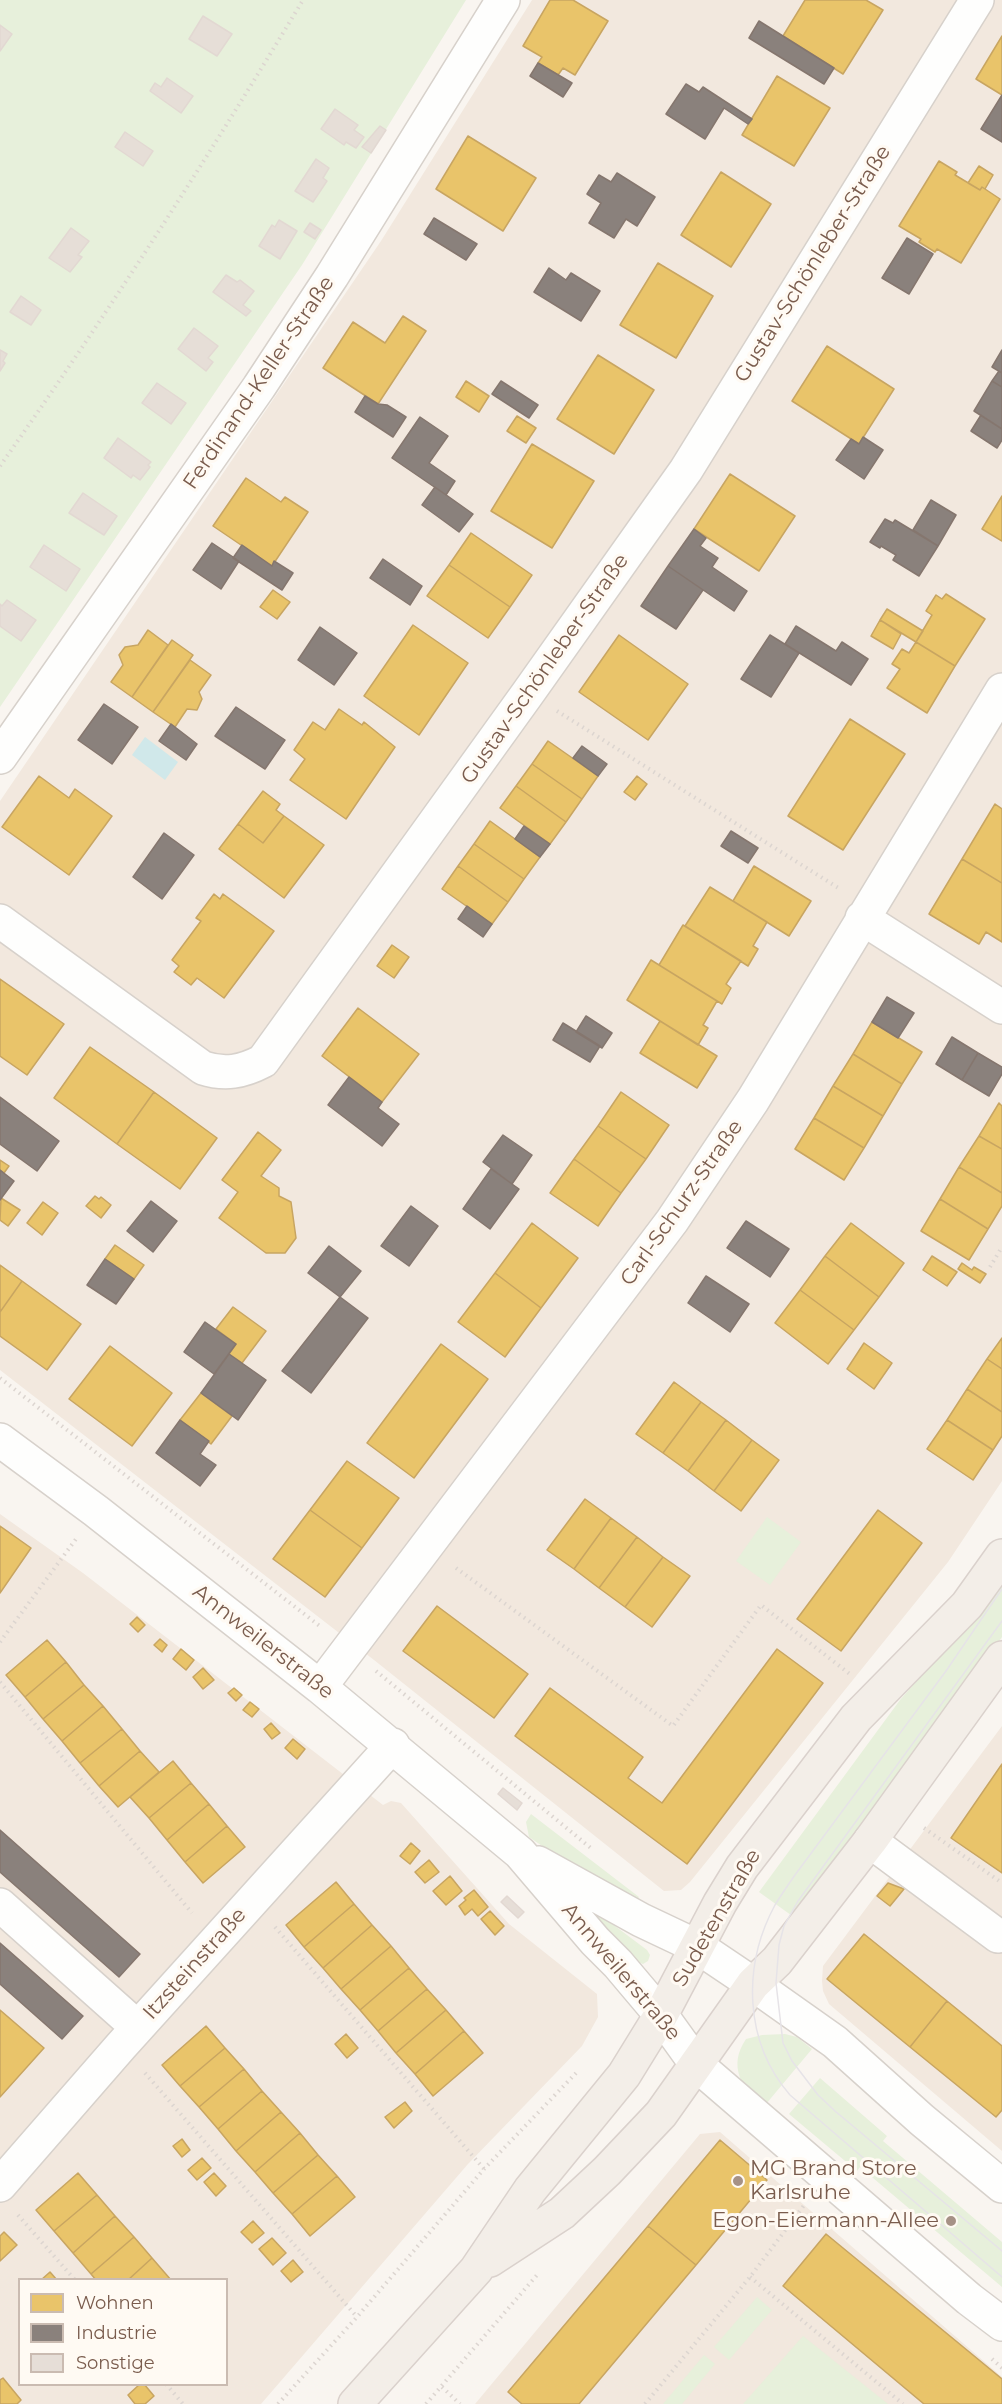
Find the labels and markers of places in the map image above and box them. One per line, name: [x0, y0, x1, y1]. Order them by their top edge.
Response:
place label: MG Brand Store Karlsruhe: [750, 2156, 917, 2206]
marker: MG Brand Store Karlsruhe: [731, 2174, 745, 2188]
place label: Egon-Eiermann-Allee: [712, 2208, 939, 2234]
marker: Egon-Eiermann-Allee: [944, 2214, 958, 2228]

